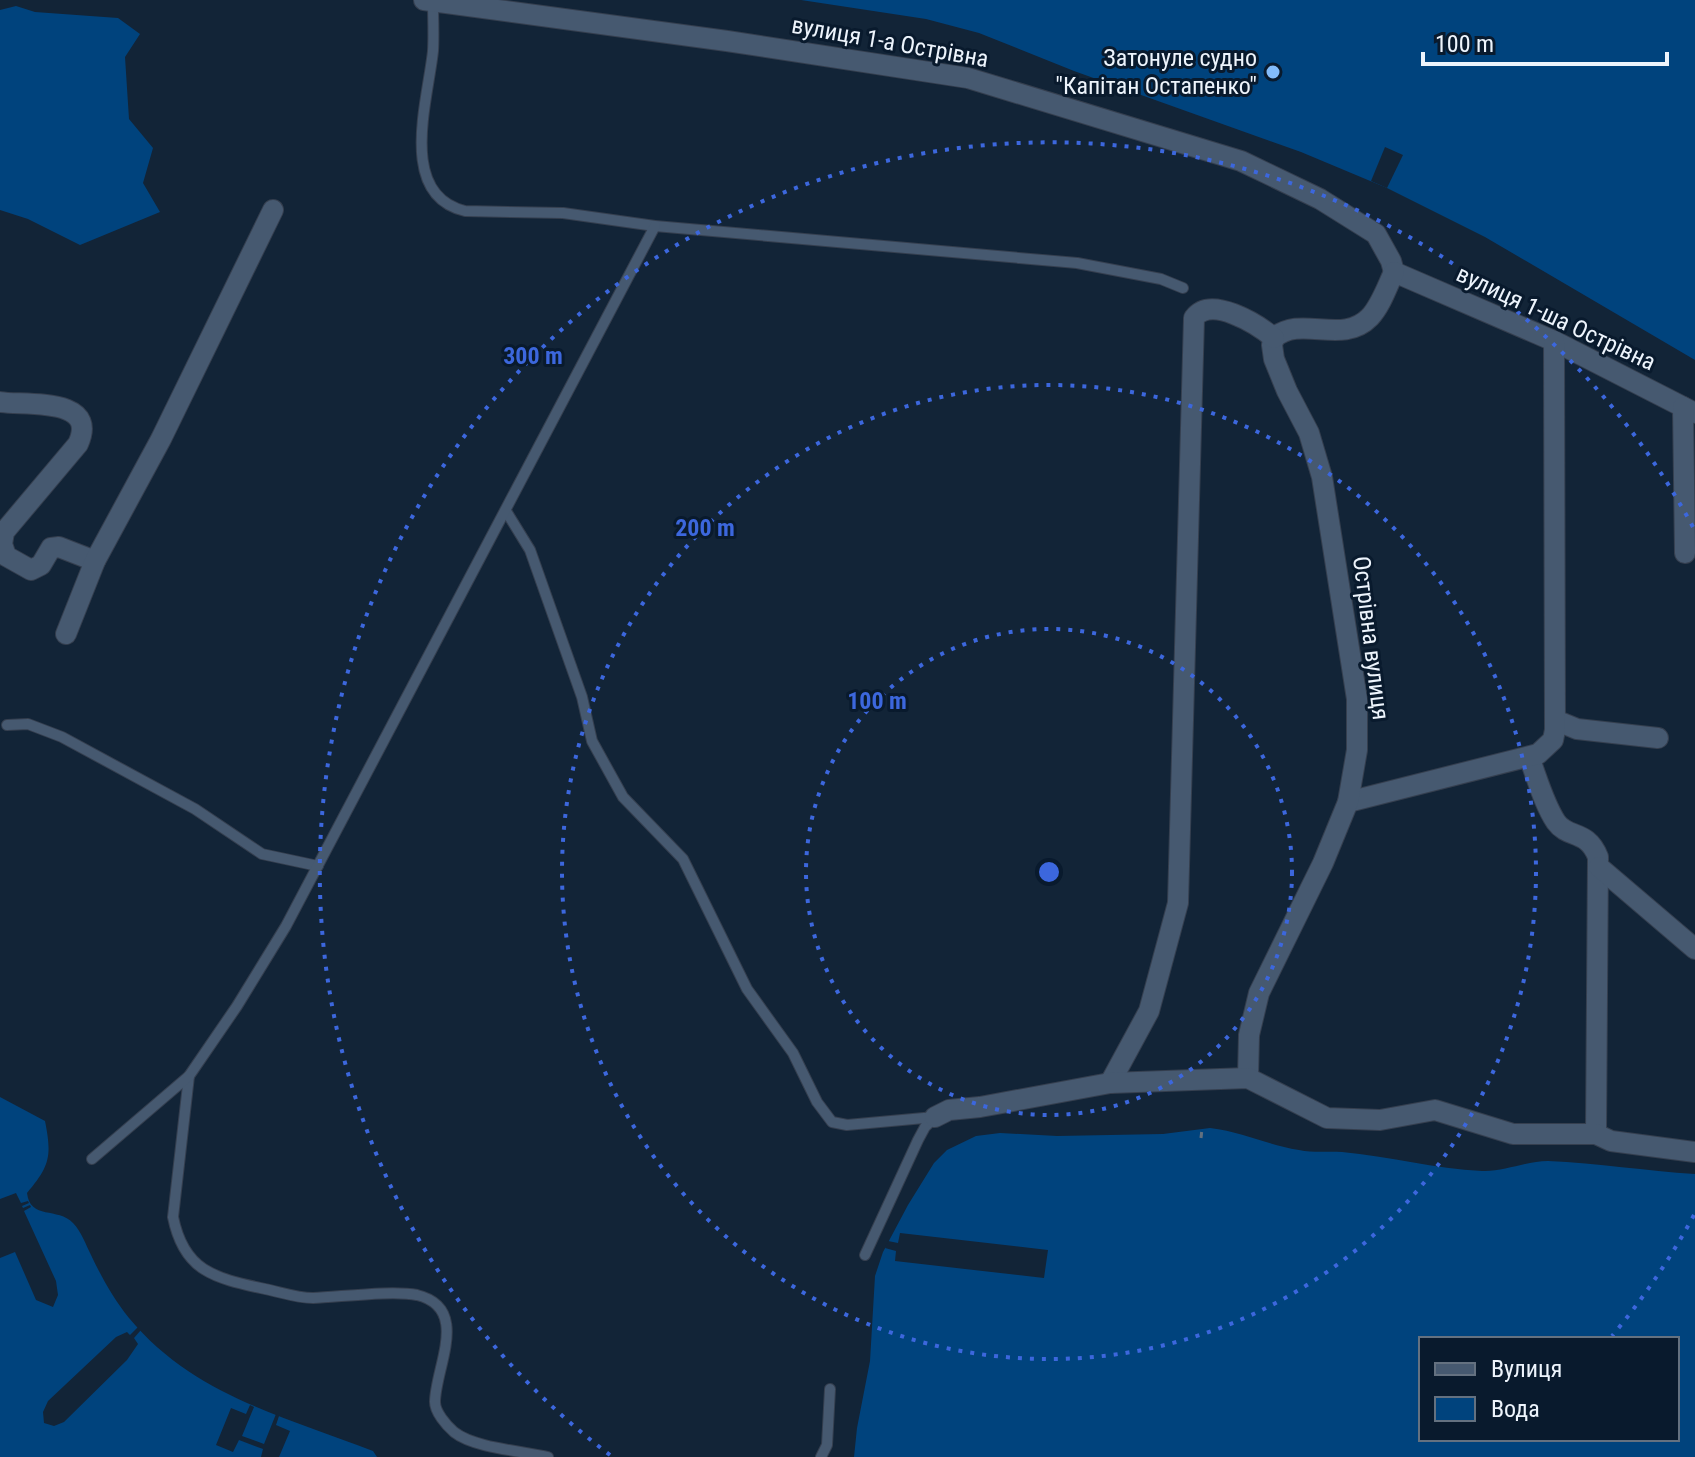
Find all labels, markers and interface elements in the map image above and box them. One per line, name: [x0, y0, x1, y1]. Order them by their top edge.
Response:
street label: вулиця 1-а Острівна: [789, 11, 991, 73]
scale bar: [1423, 16, 1667, 66]
text: 100 m: [1435, 30, 1494, 58]
place label: Затонуле судно "Капітан Остапенко": [1055, 44, 1257, 100]
marker: Затонуле судно "Капітан Остапенко": [1264, 63, 1282, 81]
street label: вулиця 1-ша Острівна: [1452, 260, 1660, 376]
text: 300 m: [503, 342, 563, 370]
text: 200 m: [675, 514, 735, 542]
street label: Острівна вулиця: [1347, 555, 1395, 721]
text: 100 m: [847, 687, 907, 715]
centre of rings: [1035, 858, 1063, 886]
legend: [1419, 1337, 1679, 1441]
text: Вулиця: [1491, 1355, 1562, 1383]
text: Вода: [1491, 1395, 1540, 1423]

